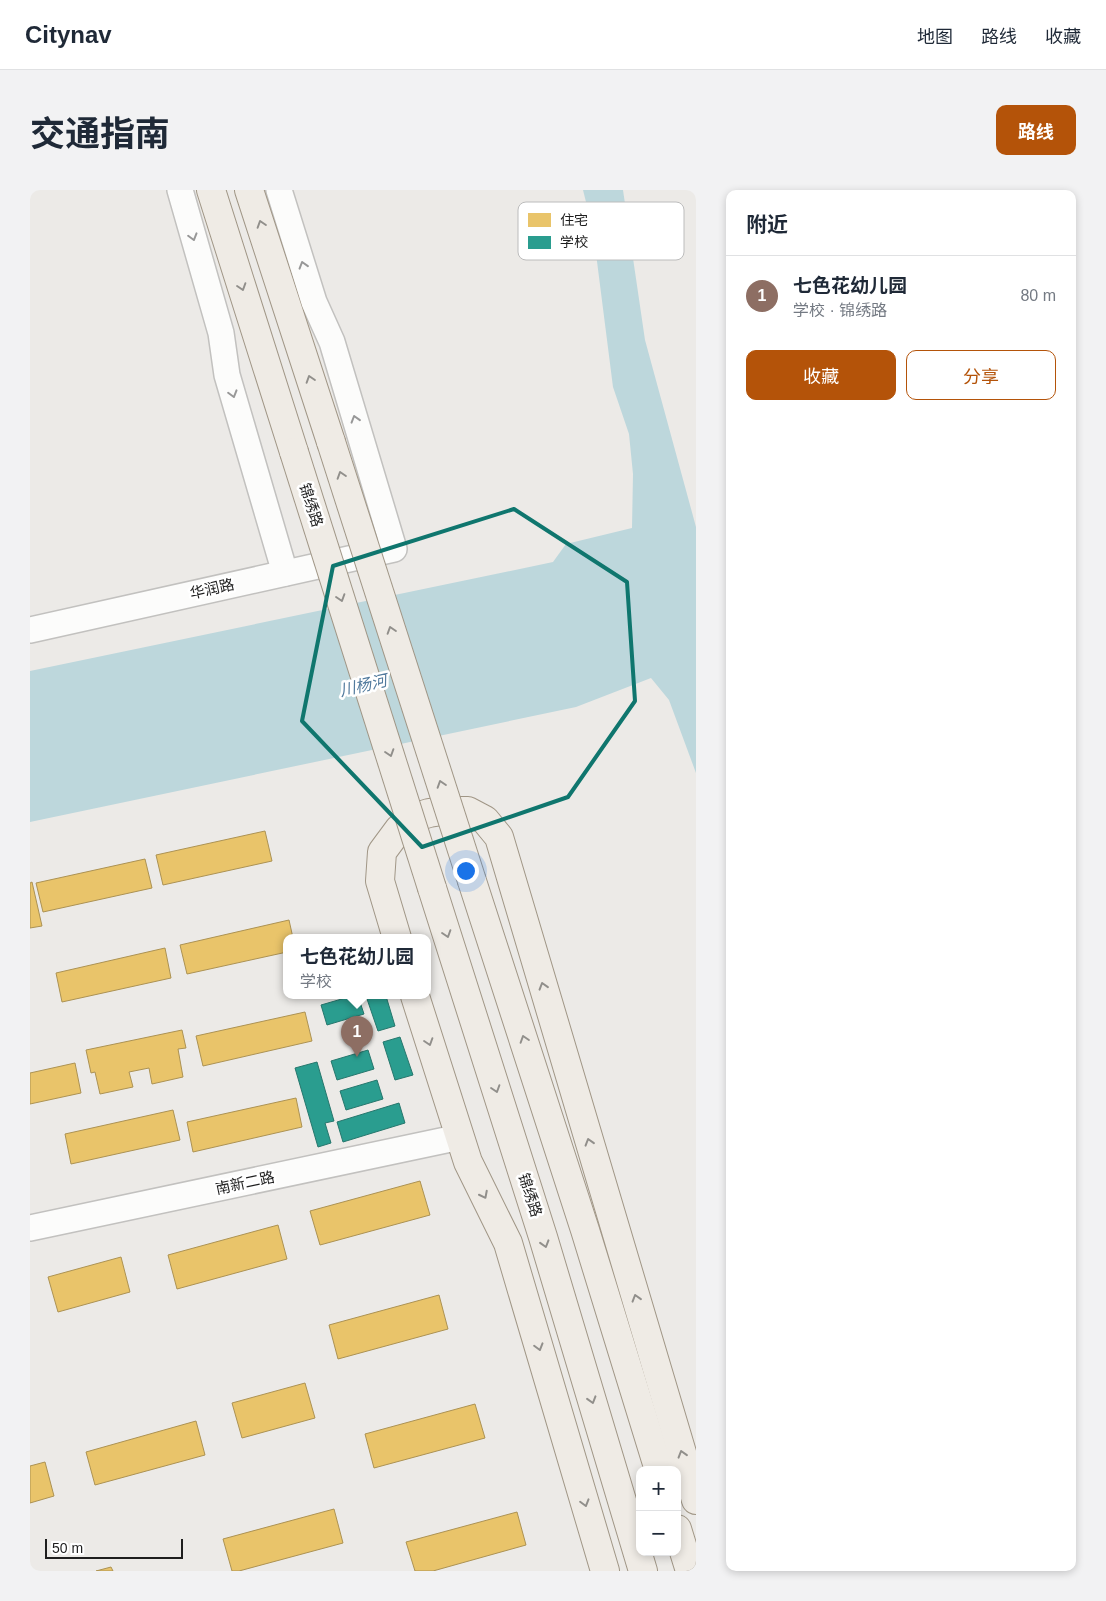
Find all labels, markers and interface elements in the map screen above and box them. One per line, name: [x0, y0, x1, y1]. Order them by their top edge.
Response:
text: Citynav: [25, 21, 112, 48]
text: 地图: [917, 27, 953, 47]
text: 路线: [981, 27, 1017, 47]
text: 收藏: [1045, 27, 1081, 47]
button: 路线: [996, 105, 1076, 155]
text: 交通指南: [30, 114, 170, 153]
legend: [518, 202, 684, 260]
text: 住宅: [560, 212, 588, 228]
text: 附近: [746, 213, 788, 236]
one-way arrow: [256, 221, 266, 229]
one-way arrow: [188, 232, 198, 240]
text: 学校: [560, 234, 588, 250]
one-way arrow: [298, 262, 308, 270]
text: 七色花幼儿园: [793, 275, 907, 296]
one-way arrow: [236, 282, 246, 290]
text: 1: [758, 287, 766, 304]
text: 80 m: [1020, 287, 1056, 304]
text: 学校 · 锦绣路: [793, 302, 887, 319]
button: 收藏: [746, 350, 896, 400]
button: 分享: [906, 350, 1056, 400]
one-way arrow: [306, 375, 316, 384]
one-way arrow: [227, 390, 237, 398]
one-way arrow: [350, 415, 360, 423]
one-way arrow: [337, 471, 347, 480]
street label: 锦绣路: [296, 481, 327, 529]
street label: 华润路: [188, 575, 236, 602]
one-way arrow: [335, 594, 345, 602]
one-way arrow: [387, 626, 397, 634]
water label: 川杨河: [338, 671, 391, 699]
one-way arrow: [384, 749, 394, 757]
one-way arrow: [437, 781, 447, 789]
your location: [453, 858, 479, 884]
one-way arrow: [441, 930, 451, 938]
popup: [283, 934, 431, 999]
text: 七色花幼儿园: [300, 946, 414, 967]
text: 学校: [300, 973, 332, 990]
one-way arrow: [538, 983, 548, 991]
pin: 1: [341, 1016, 373, 1057]
one-way arrow: [519, 1036, 529, 1044]
one-way arrow: [424, 1038, 434, 1046]
one-way arrow: [491, 1084, 501, 1093]
one-way arrow: [585, 1139, 595, 1147]
street label: 南新二路: [214, 1168, 276, 1197]
street label: 锦绣路: [515, 1171, 546, 1219]
one-way arrow: [478, 1190, 488, 1199]
one-way arrow: [540, 1239, 550, 1248]
one-way arrow: [631, 1294, 641, 1303]
one-way arrow: [533, 1343, 543, 1351]
one-way arrow: [586, 1395, 596, 1403]
one-way arrow: [678, 1450, 688, 1458]
map controls: [636, 1466, 681, 1556]
button: +: [636, 1466, 681, 1511]
one-way arrow: [579, 1498, 589, 1507]
button: −: [636, 1511, 681, 1556]
scale bar: [45, 1536, 182, 1559]
text: 50 m: [52, 1540, 83, 1556]

